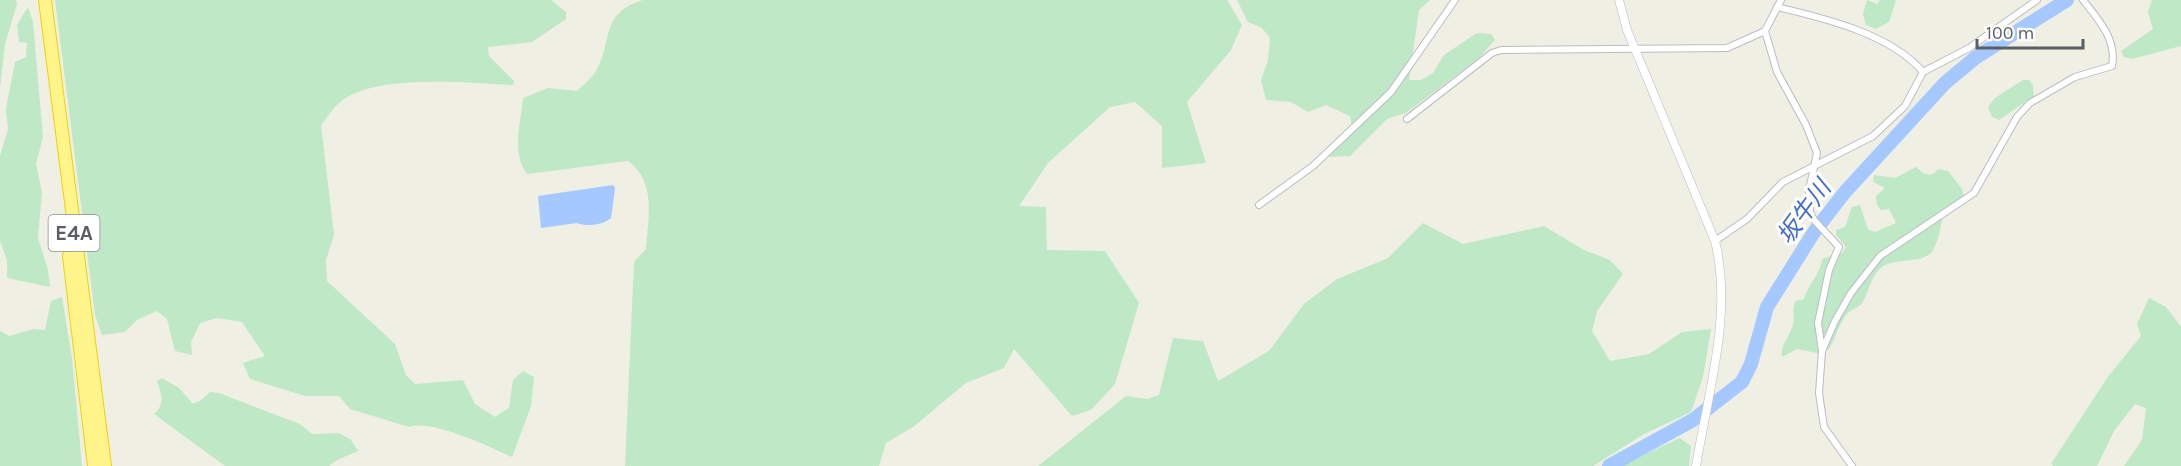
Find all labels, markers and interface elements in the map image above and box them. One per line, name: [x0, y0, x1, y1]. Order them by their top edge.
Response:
scale bar: [1977, 12, 2084, 50]
text: 100 m: [1986, 22, 2034, 44]
water label: 坂牛川: [1772, 172, 1838, 249]
road number: E4A: [48, 215, 100, 251]

